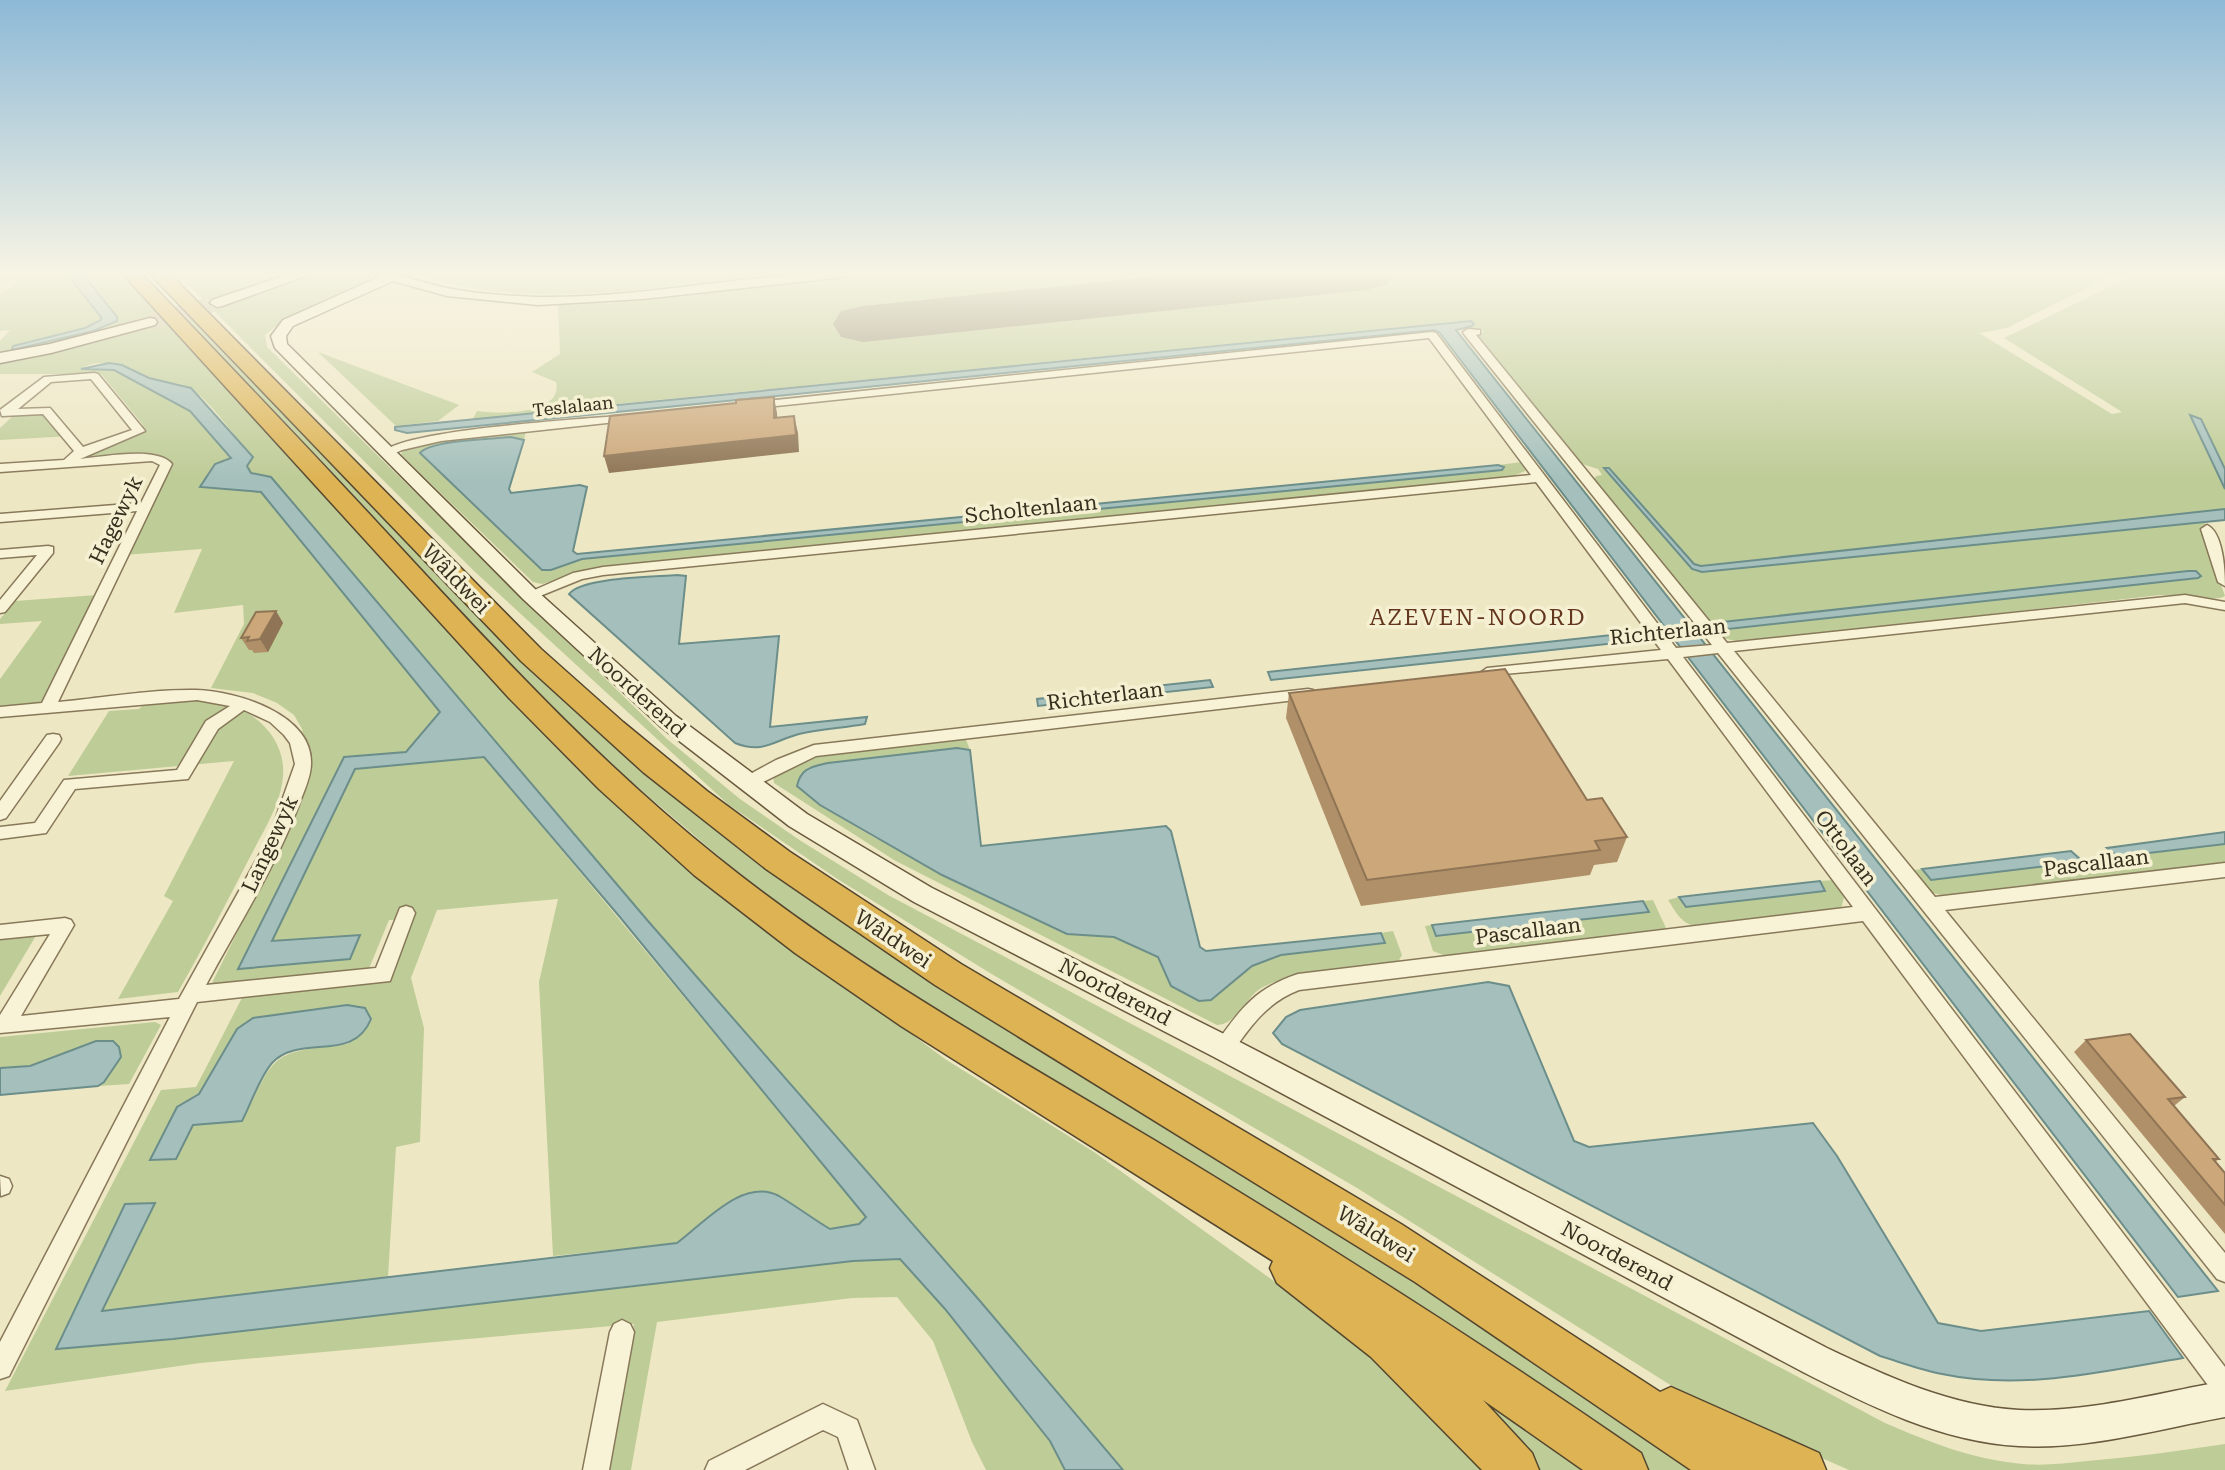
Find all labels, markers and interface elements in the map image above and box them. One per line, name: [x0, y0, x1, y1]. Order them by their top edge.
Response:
street label: Teslalaan: [532, 391, 615, 421]
street label: Hagewyk: [84, 472, 148, 568]
street label: Scholtenlaan: [964, 490, 1099, 528]
street label: Wâldwei: [417, 539, 495, 619]
district label: AZEVEN-NOORD: [1369, 604, 1587, 631]
street label: Richterlaan: [1609, 614, 1728, 650]
street label: Noorderend: [583, 642, 691, 742]
street label: Richterlaan: [1045, 677, 1165, 715]
street label: Langewyk: [237, 792, 303, 896]
street label: Ottolaan: [1810, 806, 1882, 891]
street label: Pascallaan: [2042, 845, 2151, 881]
street label: Wâldwei: [850, 905, 936, 973]
street label: Pascallaan: [1474, 913, 1583, 949]
street label: Noorderend: [1055, 953, 1176, 1031]
street label: Wâldwei: [1333, 1201, 1419, 1267]
street label: Noorderend: [1557, 1217, 1677, 1296]

